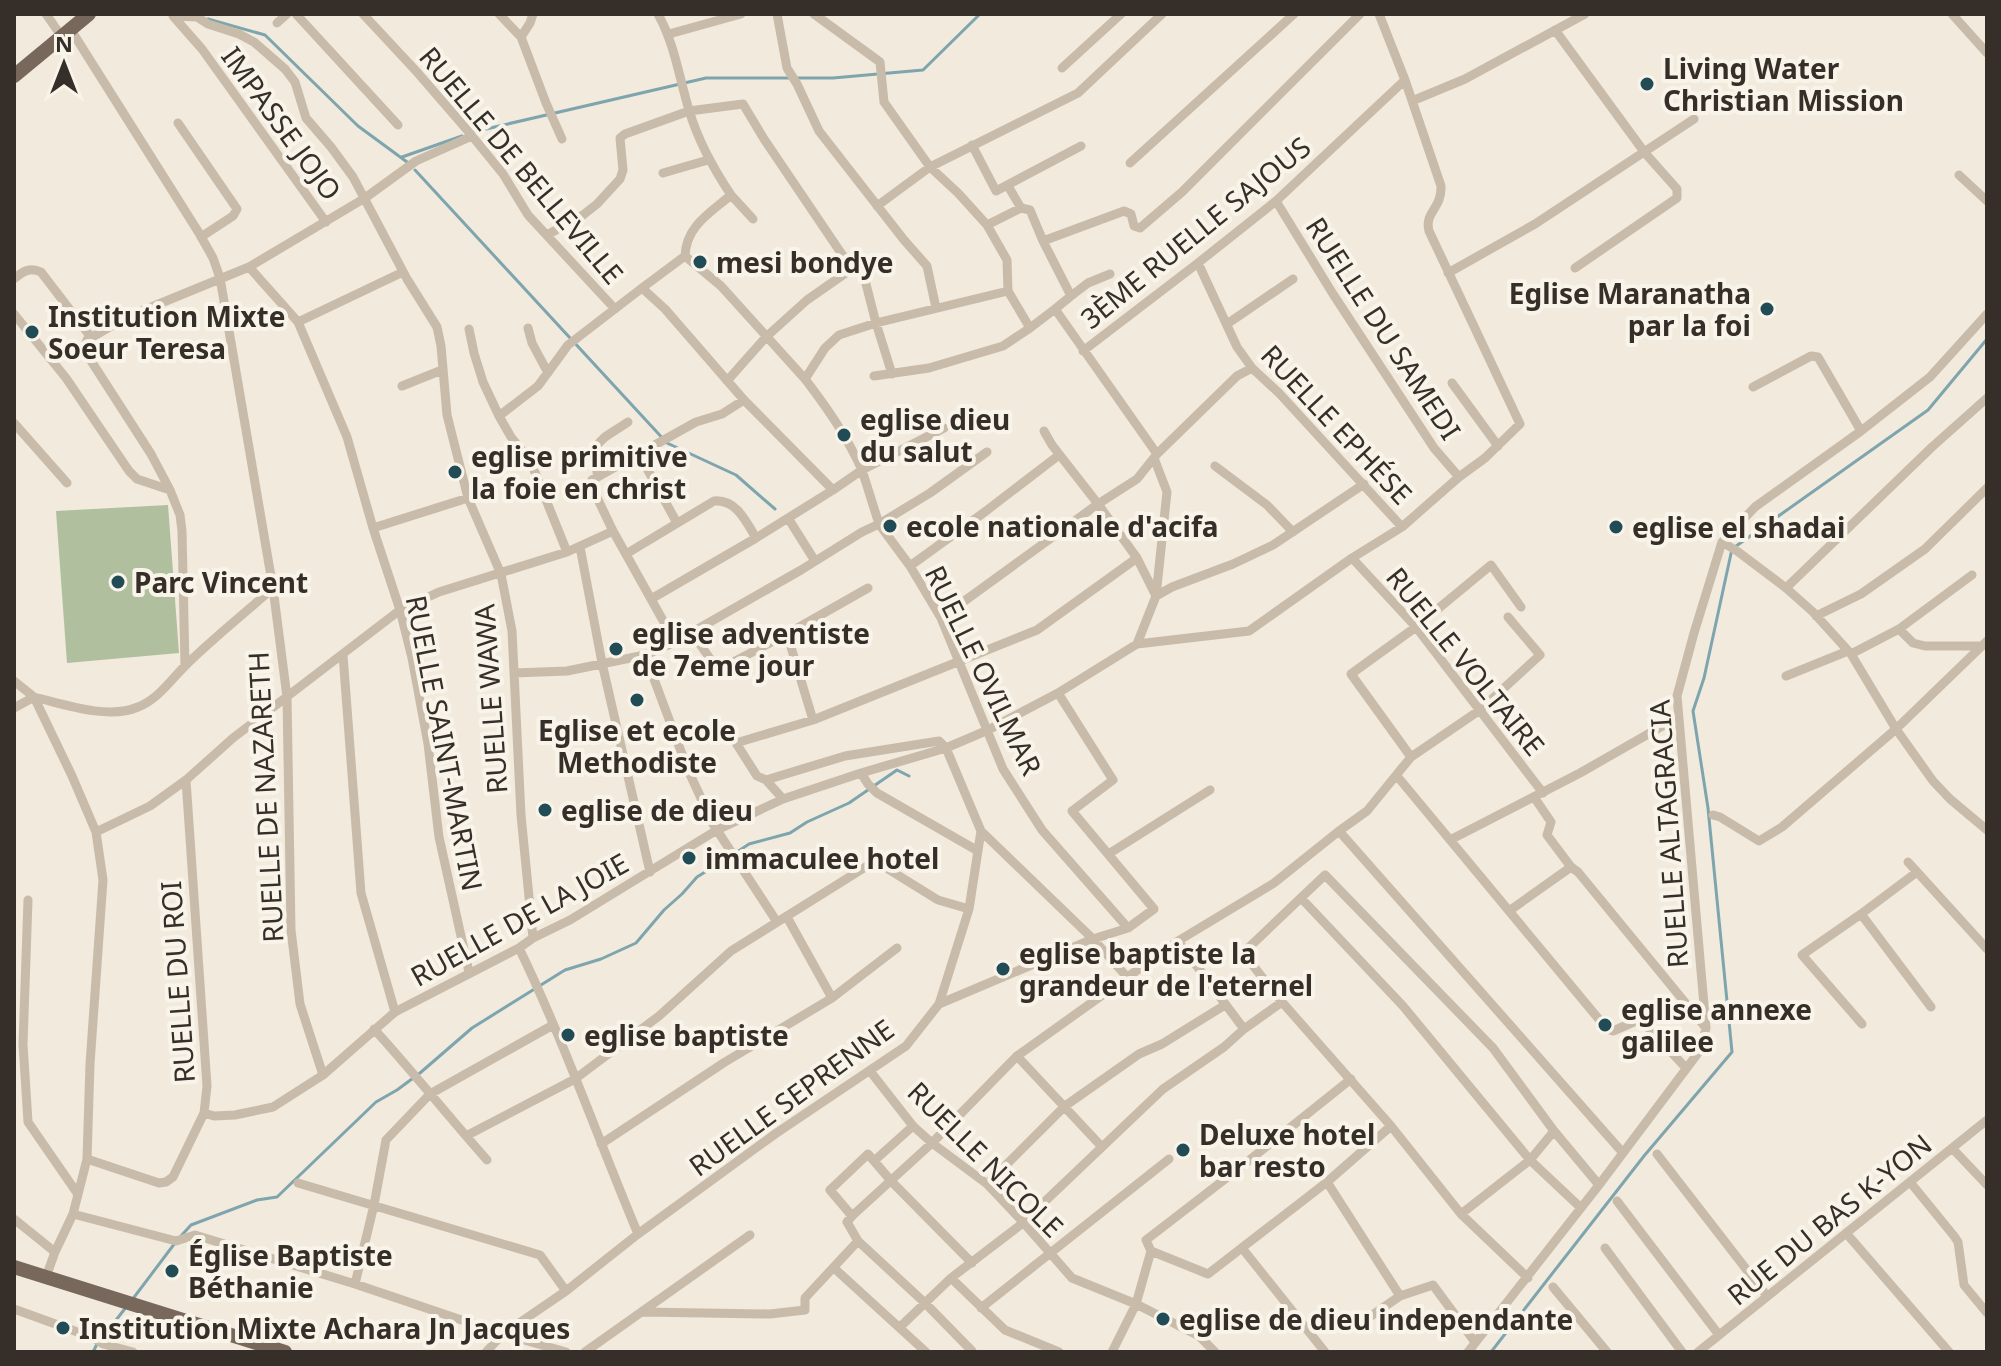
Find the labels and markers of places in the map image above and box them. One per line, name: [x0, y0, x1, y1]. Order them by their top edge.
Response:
place label: Living Water Christian Mission: [1663, 49, 1904, 119]
marker: Living Water Christian Mission: [1638, 75, 1656, 93]
place label: mesi bondye: [716, 243, 894, 281]
marker: mesi bondye: [691, 253, 709, 271]
place label: Eglise Maranatha par la foi: [1509, 274, 1751, 344]
place label: Institution Mixte Soeur Teresa: [48, 297, 285, 367]
marker: Eglise Maranatha par la foi: [1758, 300, 1776, 318]
marker: Institution Mixte Soeur Teresa: [23, 323, 41, 341]
place label: eglise dieu du salut: [860, 400, 1010, 470]
marker: eglise dieu du salut: [835, 426, 853, 444]
place label: eglise primitive la foie en christ: [471, 437, 688, 507]
marker: eglise primitive la foie en christ: [446, 463, 464, 481]
place label: ecole nationale d'acifa: [906, 507, 1219, 545]
place label: eglise el shadai: [1632, 508, 1845, 546]
marker: ecole nationale d'acifa: [881, 517, 899, 535]
marker: eglise el shadai: [1607, 518, 1625, 536]
place label: Parc Vincent: [134, 563, 308, 601]
marker: Parc Vincent: [109, 573, 127, 591]
place label: eglise adventiste de 7eme jour: [632, 614, 870, 684]
marker: eglise adventiste de 7eme jour: [607, 640, 625, 658]
marker: Eglise et ecole Methodiste: [628, 691, 646, 709]
place label: Eglise et ecole Methodiste: [538, 711, 736, 781]
place label: eglise de dieu: [561, 791, 753, 829]
marker: eglise de dieu: [536, 801, 554, 819]
place label: immaculee hotel: [705, 839, 939, 877]
marker: immaculee hotel: [680, 849, 698, 867]
place label: eglise baptiste la grandeur de l'eternel: [1019, 934, 1313, 1004]
marker: eglise baptiste la grandeur de l'eternel: [994, 960, 1012, 978]
place label: eglise annexe galilee: [1621, 990, 1812, 1060]
place label: eglise baptiste: [584, 1016, 789, 1054]
marker: eglise annexe galilee: [1596, 1016, 1614, 1034]
marker: eglise baptiste: [559, 1026, 577, 1044]
place label: Deluxe hotel bar resto: [1199, 1115, 1375, 1185]
marker: Deluxe hotel bar resto: [1174, 1141, 1192, 1159]
place label: Église Baptiste Béthanie: [188, 1236, 393, 1306]
marker: Église Baptiste Béthanie: [163, 1262, 181, 1280]
place label: eglise de dieu independante: [1179, 1300, 1573, 1338]
place label: Institution Mixte Achara Jn Jacques: [79, 1309, 570, 1347]
marker: eglise de dieu independante: [1154, 1310, 1172, 1328]
marker: Institution Mixte Achara Jn Jacques: [54, 1319, 72, 1337]

